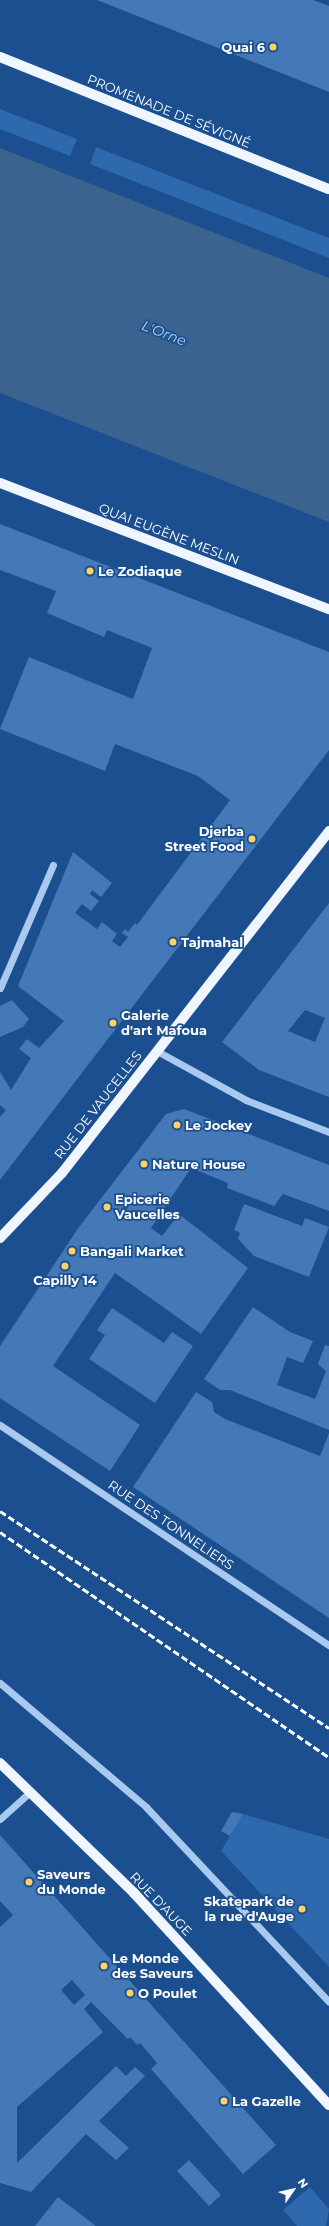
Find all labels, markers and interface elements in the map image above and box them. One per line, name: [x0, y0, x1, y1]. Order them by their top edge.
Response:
place label: Quai 6: [221, 39, 265, 55]
marker: Quai 6: [268, 42, 278, 52]
street label: PROMENADE DE SÉVIGNÉ: [85, 71, 253, 151]
water label: L'Orne: [139, 317, 189, 349]
street label: QUAI EUGÈNE MESLIN: [96, 500, 242, 568]
place label: Le Zodiaque: [98, 563, 182, 579]
marker: Le Zodiaque: [85, 566, 95, 576]
place label: Djerba Street Food: [165, 824, 244, 855]
marker: Djerba Street Food: [247, 834, 257, 844]
place label: Tajmahal: [181, 934, 243, 950]
marker: Tajmahal: [168, 937, 178, 947]
place label: Galerie d'art Mafoua: [121, 1008, 207, 1039]
marker: Galerie d'art Mafoua: [108, 1018, 118, 1028]
street label: RUE DE VAUCELLES: [51, 1048, 145, 1162]
place label: Le Jockey: [185, 1117, 252, 1133]
marker: Le Jockey: [172, 1120, 182, 1130]
place label: Nature House: [152, 1156, 246, 1172]
marker: Nature House: [139, 1159, 149, 1169]
place label: Epicerie Vaucelles: [115, 1192, 180, 1223]
marker: Epicerie Vaucelles: [102, 1202, 112, 1212]
place label: Bangali Market: [80, 1243, 184, 1259]
marker: Bangali Market: [67, 1246, 77, 1256]
marker: Capilly 14: [60, 1261, 70, 1271]
place label: Capilly 14: [33, 1272, 97, 1288]
street label: RUE DES TONNELIERS: [105, 1477, 237, 1573]
place label: Saveurs du Monde: [37, 1867, 106, 1898]
street label: RUE D'AUGE: [127, 1869, 195, 1939]
marker: Saveurs du Monde: [24, 1877, 34, 1887]
place label: Skatepark de la rue d'Auge: [204, 1894, 294, 1925]
marker: Skatepark de la rue d'Auge: [297, 1904, 307, 1914]
place label: Le Monde des Saveurs: [112, 1951, 193, 1982]
marker: Le Monde des Saveurs: [99, 1961, 109, 1971]
place label: O Poulet: [138, 1985, 197, 2001]
marker: O Poulet: [125, 1988, 135, 1998]
place label: La Gazelle: [232, 2093, 301, 2109]
marker: La Gazelle: [219, 2096, 229, 2106]
north arrow: [273, 2170, 313, 2210]
text: N: [295, 2176, 311, 2191]

